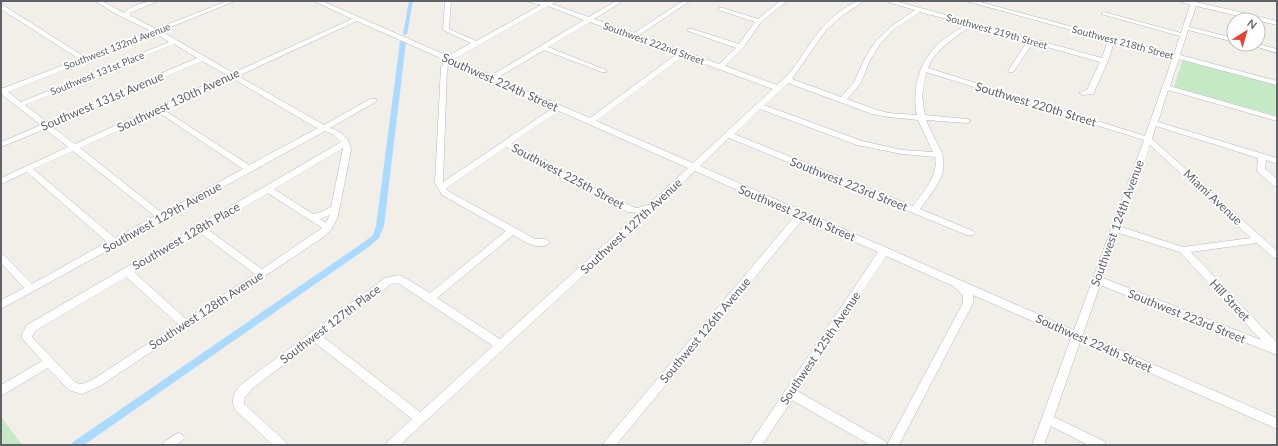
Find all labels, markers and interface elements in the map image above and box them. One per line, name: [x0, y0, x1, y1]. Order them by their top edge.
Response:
street label: Southwest 219th Street: [945, 11, 1049, 51]
north arrow: [1226, 12, 1266, 52]
text: N: [1245, 16, 1260, 31]
street label: Southwest 222nd Street: [602, 19, 707, 67]
street label: Southwest 132nd Avenue: [62, 20, 172, 72]
street label: Southwest 218th Street: [1071, 23, 1176, 61]
street label: Southwest 131st Place: [48, 49, 146, 97]
street label: Southwest 224th Street: [440, 50, 561, 115]
street label: Southwest 130th Avenue: [114, 65, 242, 135]
street label: Southwest 131st Avenue: [38, 68, 166, 134]
street label: Southwest 220th Street: [974, 78, 1099, 130]
street label: Southwest 225th Street: [509, 140, 628, 212]
street label: Southwest 223rd Street: [788, 154, 911, 215]
street label: Southwest 124th Avenue: [1087, 158, 1147, 288]
street label: Miami Avenue: [1180, 166, 1246, 228]
street label: Southwest 127th Avenue: [577, 175, 685, 277]
street label: Southwest 129th Avenue: [100, 178, 224, 256]
street label: Southwest 224th Street: [736, 182, 858, 245]
street label: Southwest 128th Place: [129, 199, 243, 273]
street label: Southwest 128th Avenue: [146, 267, 266, 353]
street label: Southwest 126th Avenue: [656, 274, 754, 386]
street label: Hill Street: [1207, 276, 1254, 325]
street label: Southwest 127th Place: [277, 281, 383, 367]
street label: Southwest 223rd Street: [1126, 286, 1249, 347]
street label: Southwest 125th Avenue: [776, 288, 864, 408]
street label: Southwest 224th Street: [1034, 311, 1155, 376]

